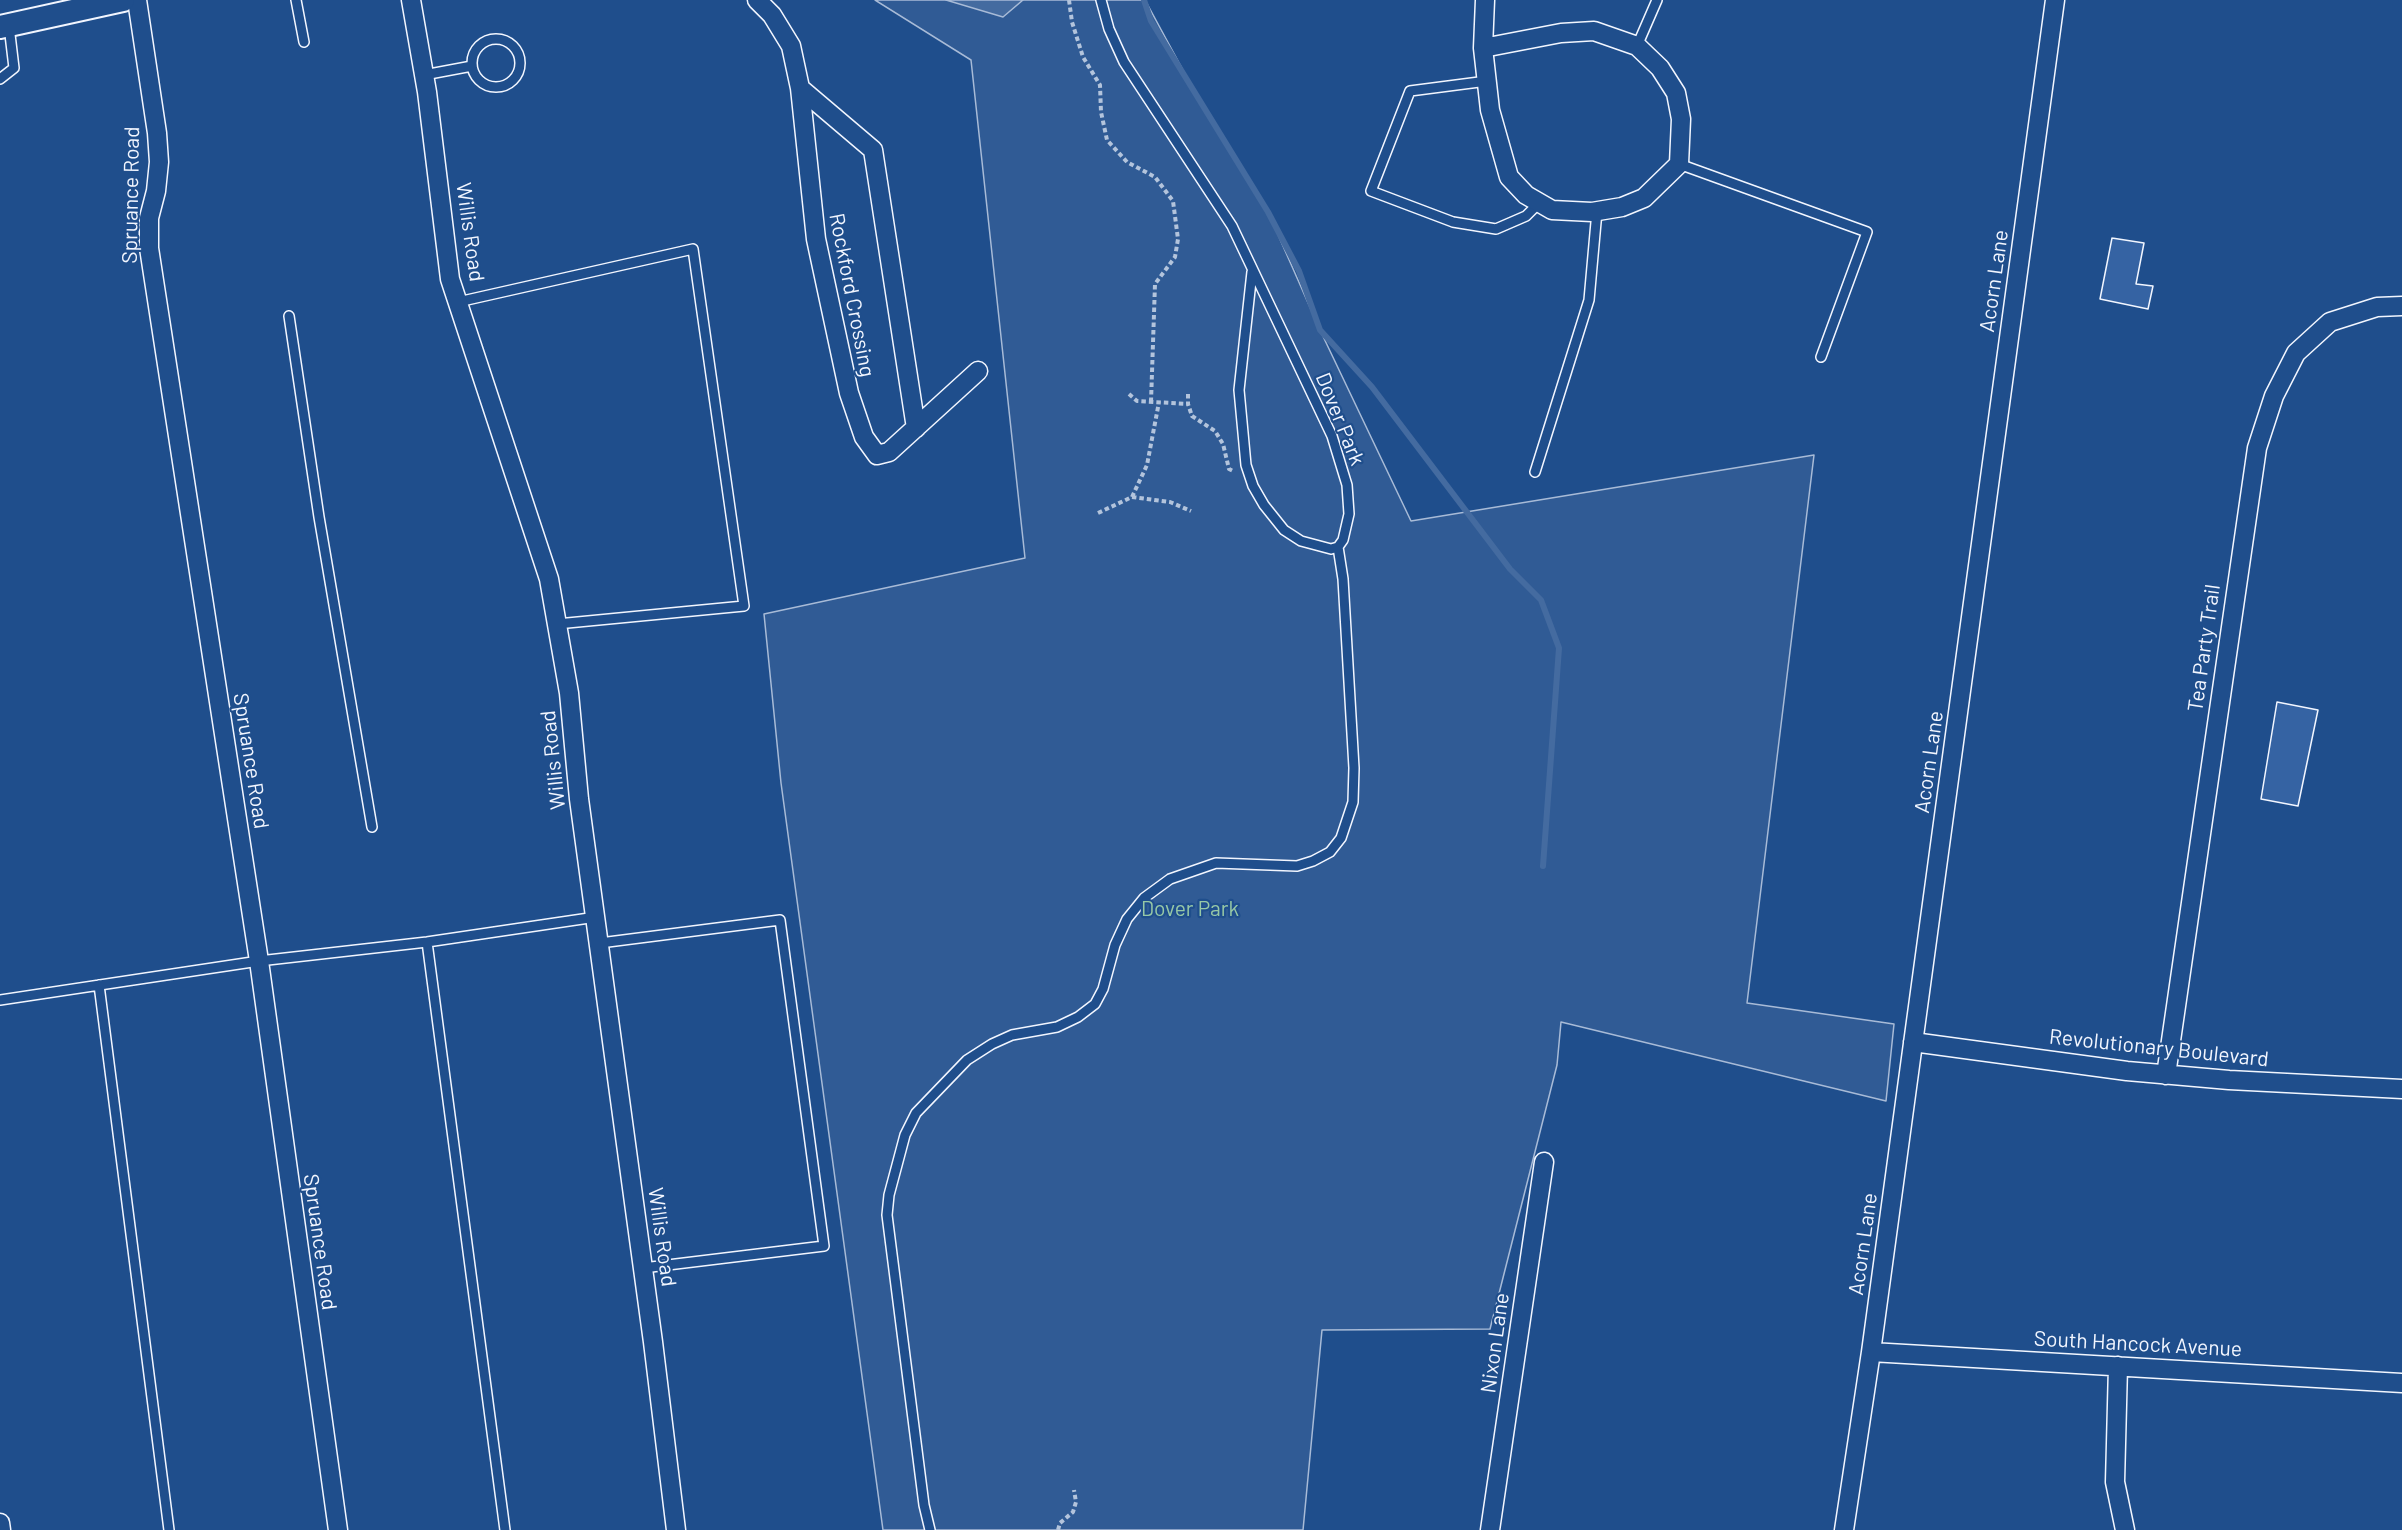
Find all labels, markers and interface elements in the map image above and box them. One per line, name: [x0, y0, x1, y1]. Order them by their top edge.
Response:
street label: Spruance Road: [117, 126, 145, 264]
street label: Willis Road: [451, 181, 489, 283]
street label: Rockford Crossing: [824, 211, 880, 379]
street label: Acorn Lane: [1974, 228, 2014, 334]
street label: Dover Park: [1310, 369, 1370, 469]
street label: Tea Party Trail: [2183, 583, 2225, 713]
street label: Spruance Road: [228, 691, 274, 831]
street label: Willis Road: [535, 709, 571, 811]
street label: Acorn Lane: [1909, 709, 1949, 815]
park label: Dover Park: [1141, 896, 1239, 922]
street label: Revolutionary Boulevard: [2048, 1024, 2270, 1072]
street label: Spruance Road: [298, 1172, 342, 1312]
street label: Willis Road: [643, 1186, 681, 1288]
street label: Acorn Lane: [1843, 1191, 1883, 1297]
street label: Nixon Lane: [1475, 1291, 1515, 1395]
street label: South Hancock Avenue: [2033, 1326, 2243, 1362]

